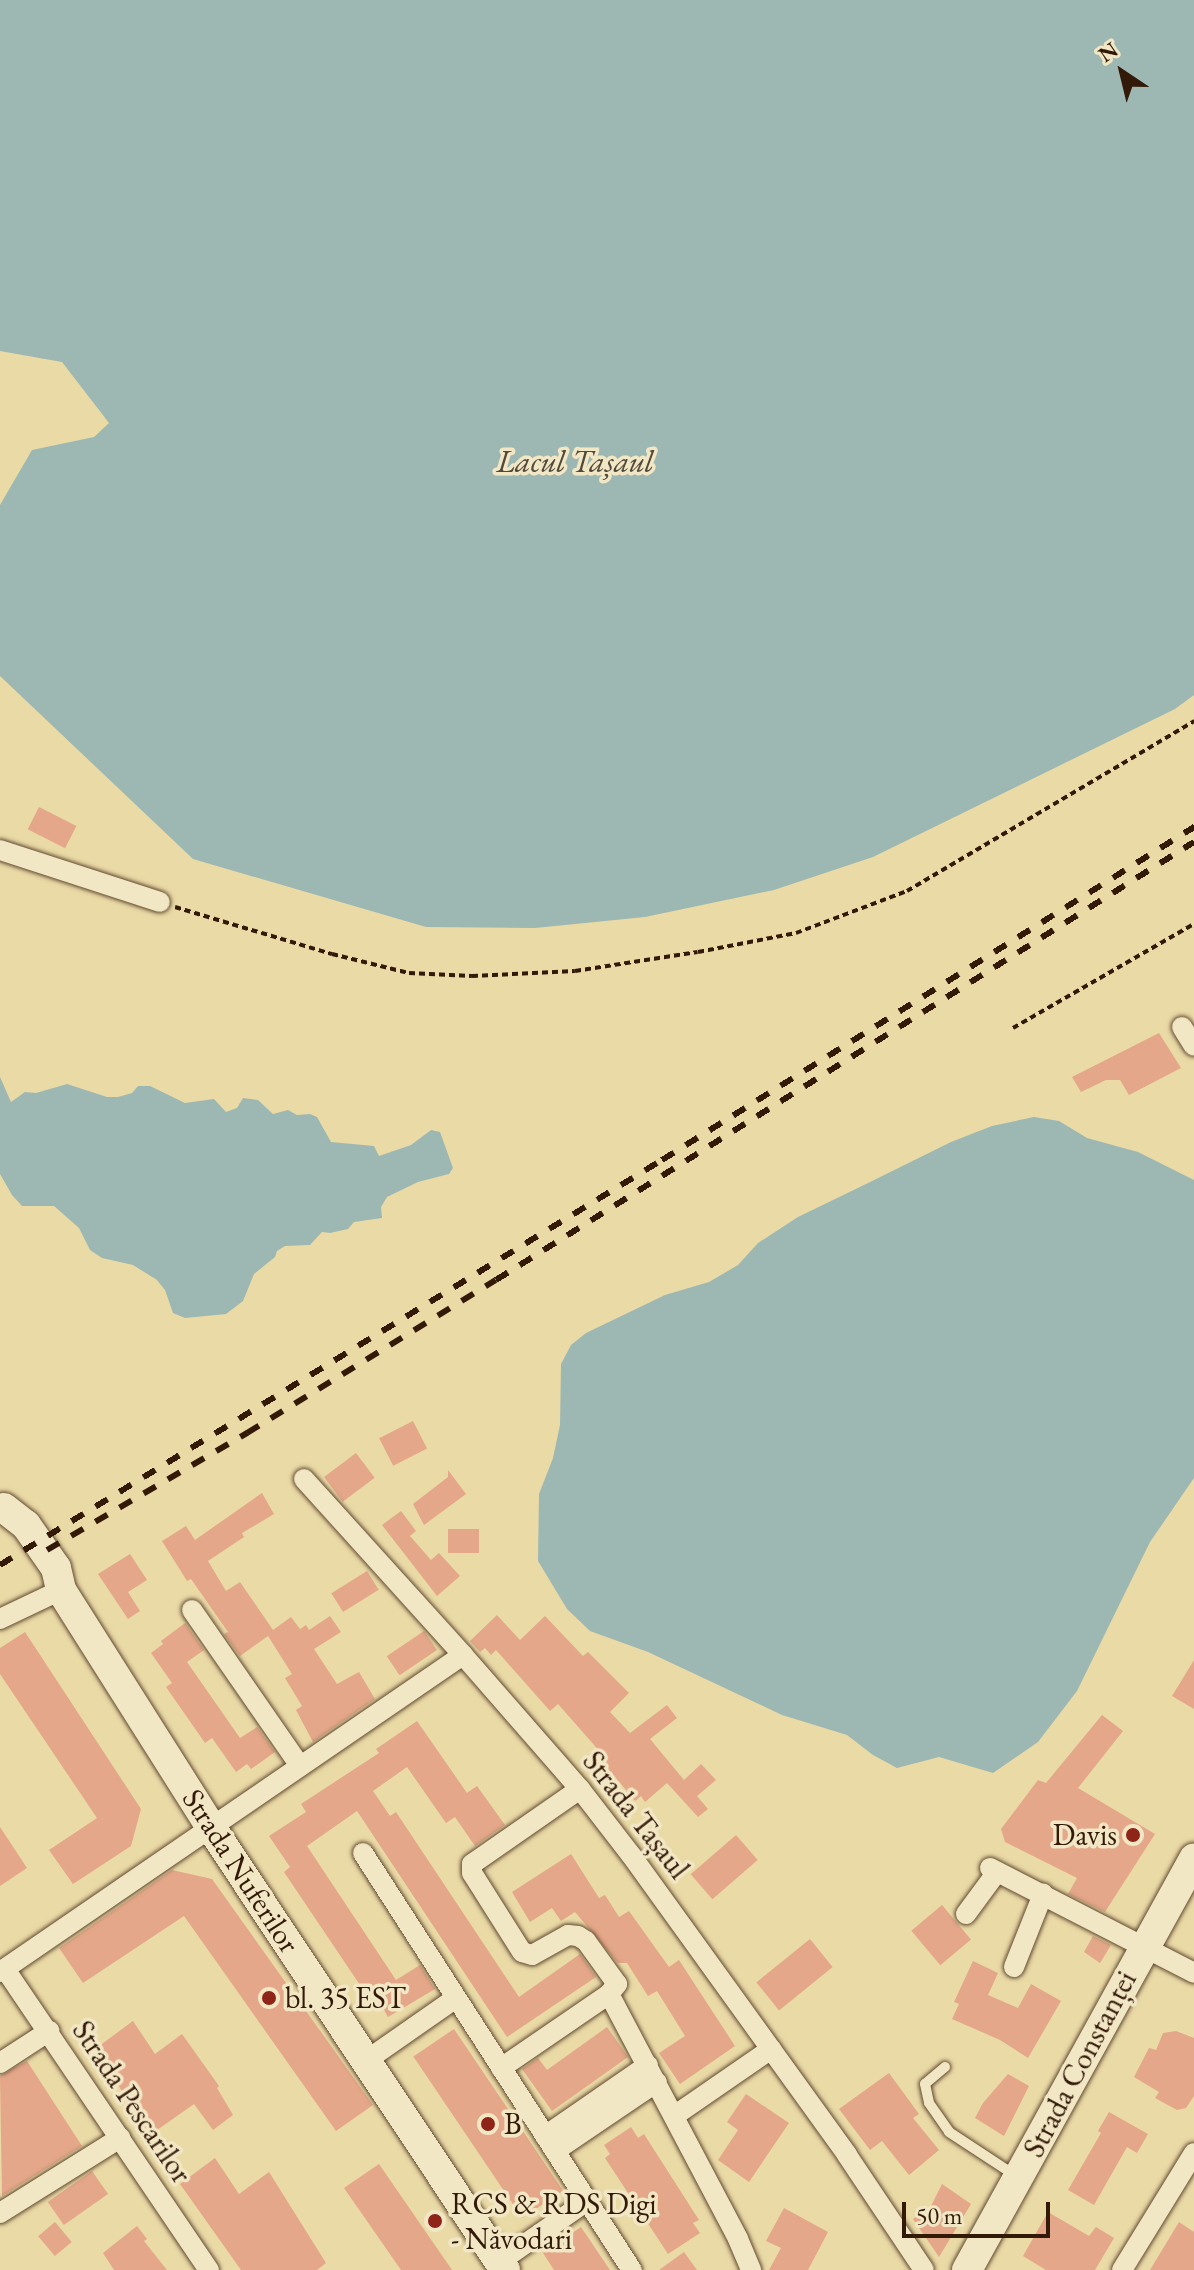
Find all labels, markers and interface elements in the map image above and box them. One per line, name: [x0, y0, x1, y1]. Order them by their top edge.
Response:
north arrow: [1082, 32, 1162, 112]
text: N: [1092, 35, 1124, 69]
water label: Lacul Tașaul: [496, 442, 654, 480]
street label: Strada Tașaul: [575, 1744, 697, 1886]
street label: Strada Nuferilor: [175, 1782, 307, 1960]
place label: Davis: [1053, 1817, 1117, 1853]
marker: Davis: [1124, 1826, 1142, 1844]
street label: Strada Constanței: [1016, 1965, 1144, 2163]
place label: bl. 35 EST: [285, 1980, 406, 2016]
marker: bl. 35 EST: [260, 1989, 278, 2007]
street label: Strada Pescarilor: [64, 2014, 200, 2190]
place label: B: [504, 2106, 522, 2142]
marker: B: [479, 2115, 497, 2133]
place label: RCS & RDS Digi - Năvodari: [451, 2186, 657, 2256]
scale bar: [906, 2186, 1054, 2236]
text: 50 m: [916, 2200, 963, 2231]
marker: RCS & RDS Digi - Năvodari: [426, 2212, 444, 2230]

